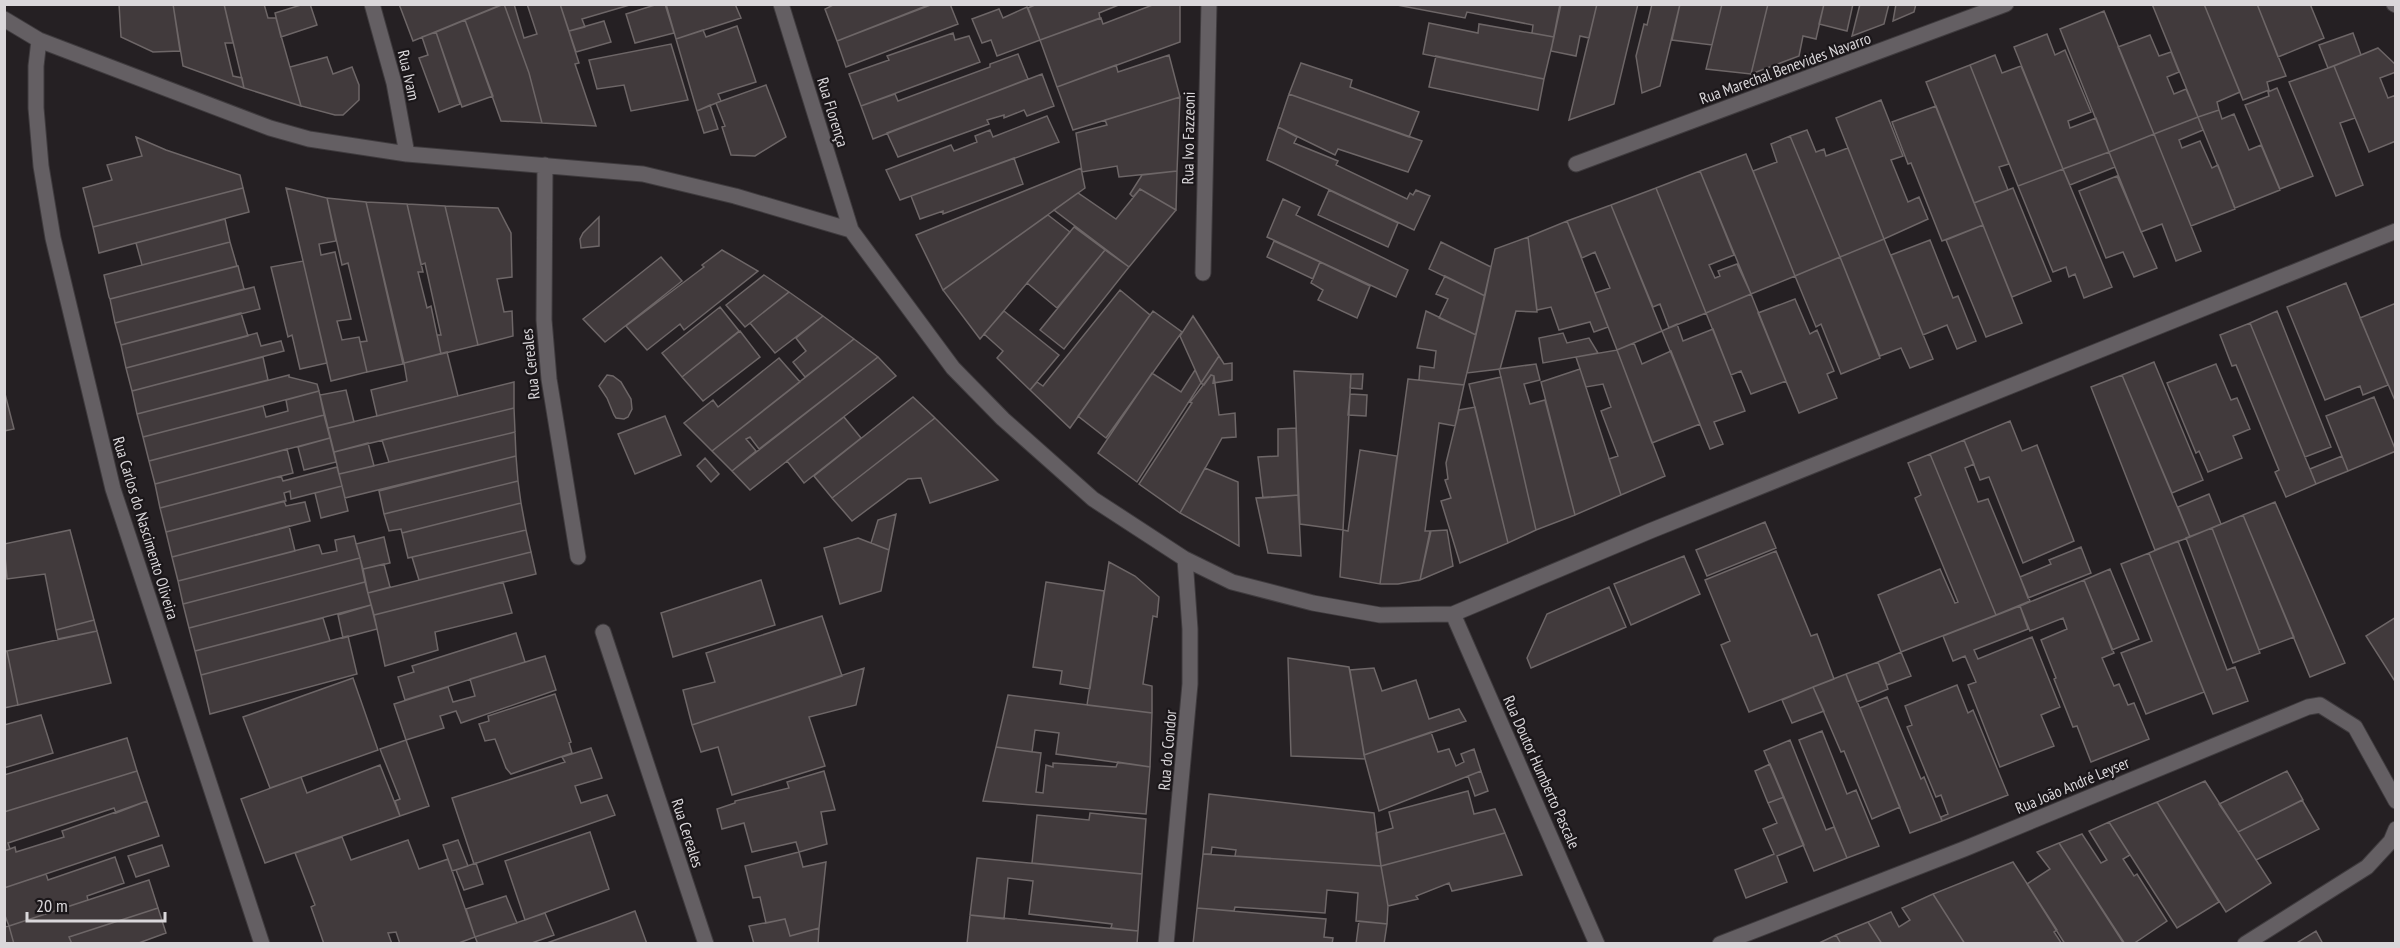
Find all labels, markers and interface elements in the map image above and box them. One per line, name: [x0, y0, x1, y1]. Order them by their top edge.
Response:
street label: Rua Marechal Benevides Navarro: [1697, 28, 1874, 108]
street label: Rua Ivam: [394, 48, 424, 102]
street label: Rua Florença: [813, 75, 853, 149]
street label: Rua Ivo Fazzeoni: [1177, 91, 1199, 185]
street label: Rua Cereales: [516, 328, 544, 400]
street label: Rua Carlos do Nascimento Oliveira: [109, 434, 183, 622]
street label: Rua Doutor Humberto Pascale: [1499, 692, 1585, 852]
street label: Rua do Condor: [1154, 708, 1181, 791]
street label: Rua João André Leyser: [2012, 752, 2133, 818]
street label: Rua Cereales: [668, 796, 708, 870]
scale bar: [27, 885, 165, 923]
text: 20 m: [36, 894, 68, 917]

